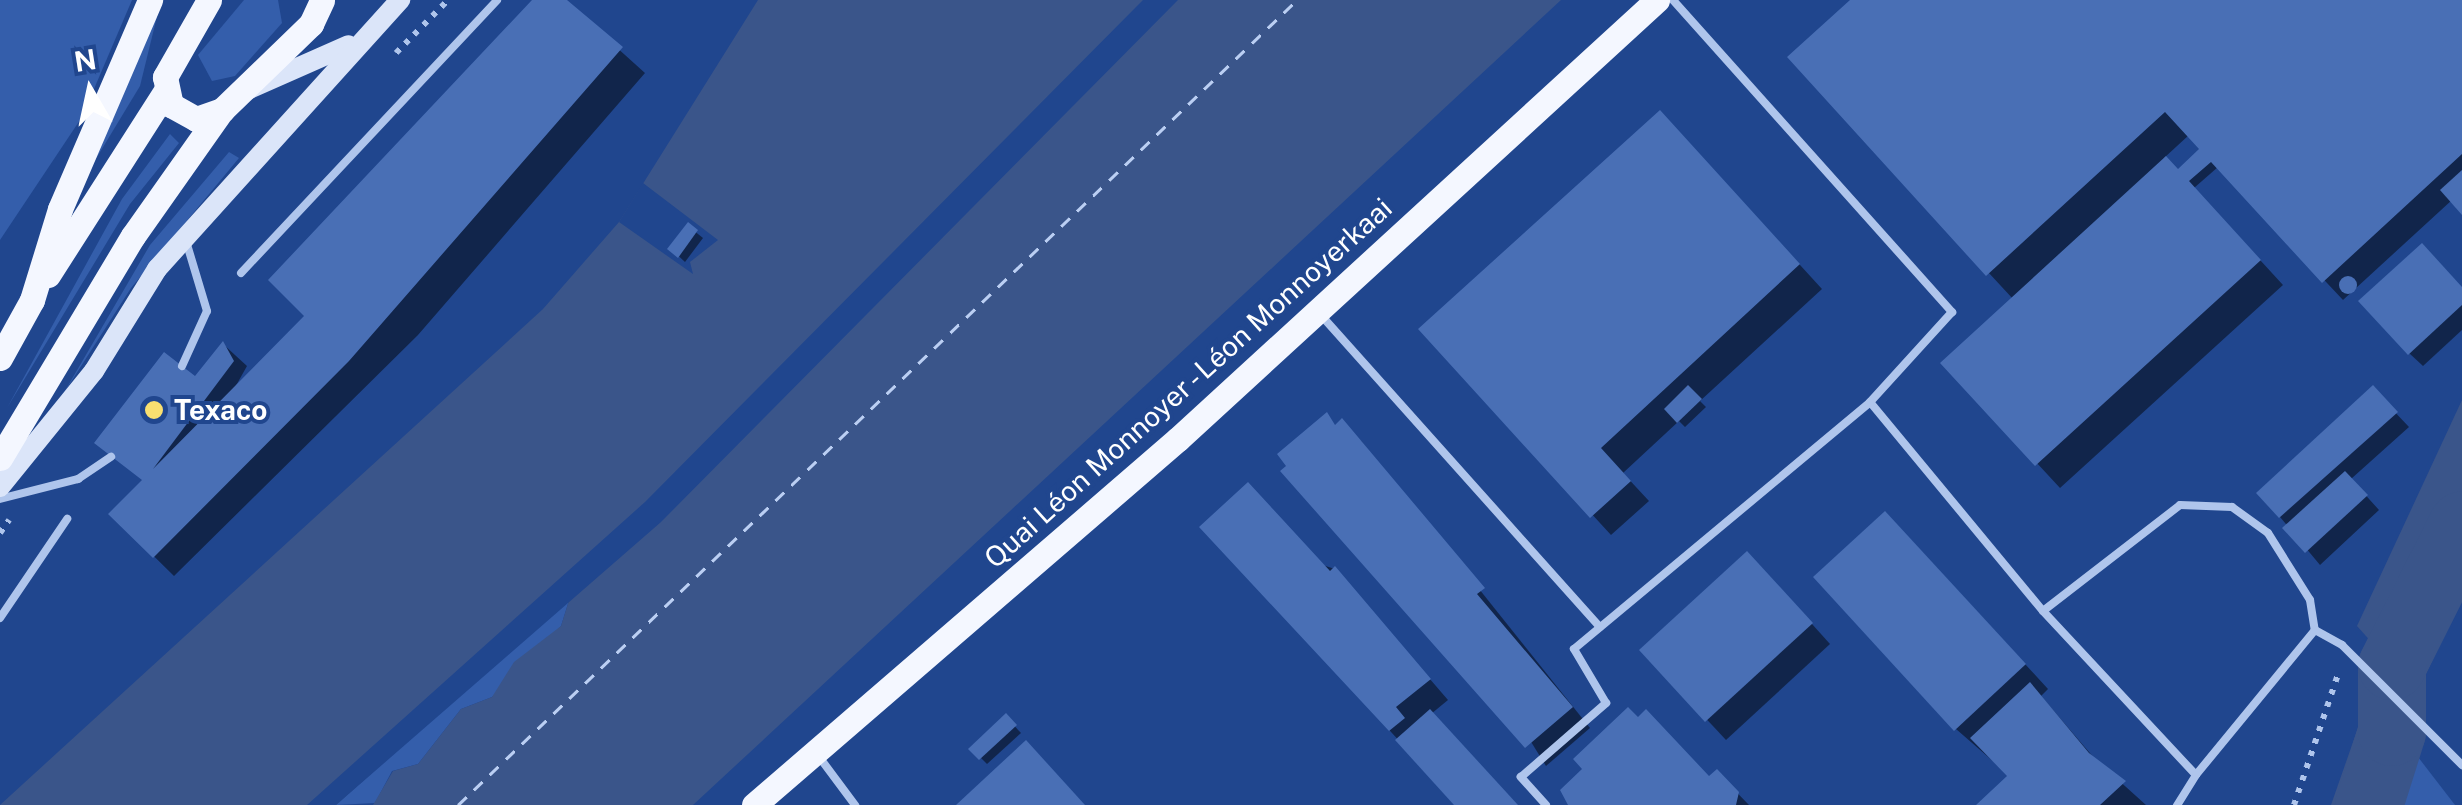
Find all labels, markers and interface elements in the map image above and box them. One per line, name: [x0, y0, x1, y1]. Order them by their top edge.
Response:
north arrow: [40, 40, 140, 140]
text: N: [72, 42, 99, 78]
street label: Quai Léon Monnoyer - Léon Monnoyerkaai: [975, 188, 1401, 578]
place label: Texaco: [174, 393, 267, 427]
marker: Texaco: [143, 399, 165, 421]

